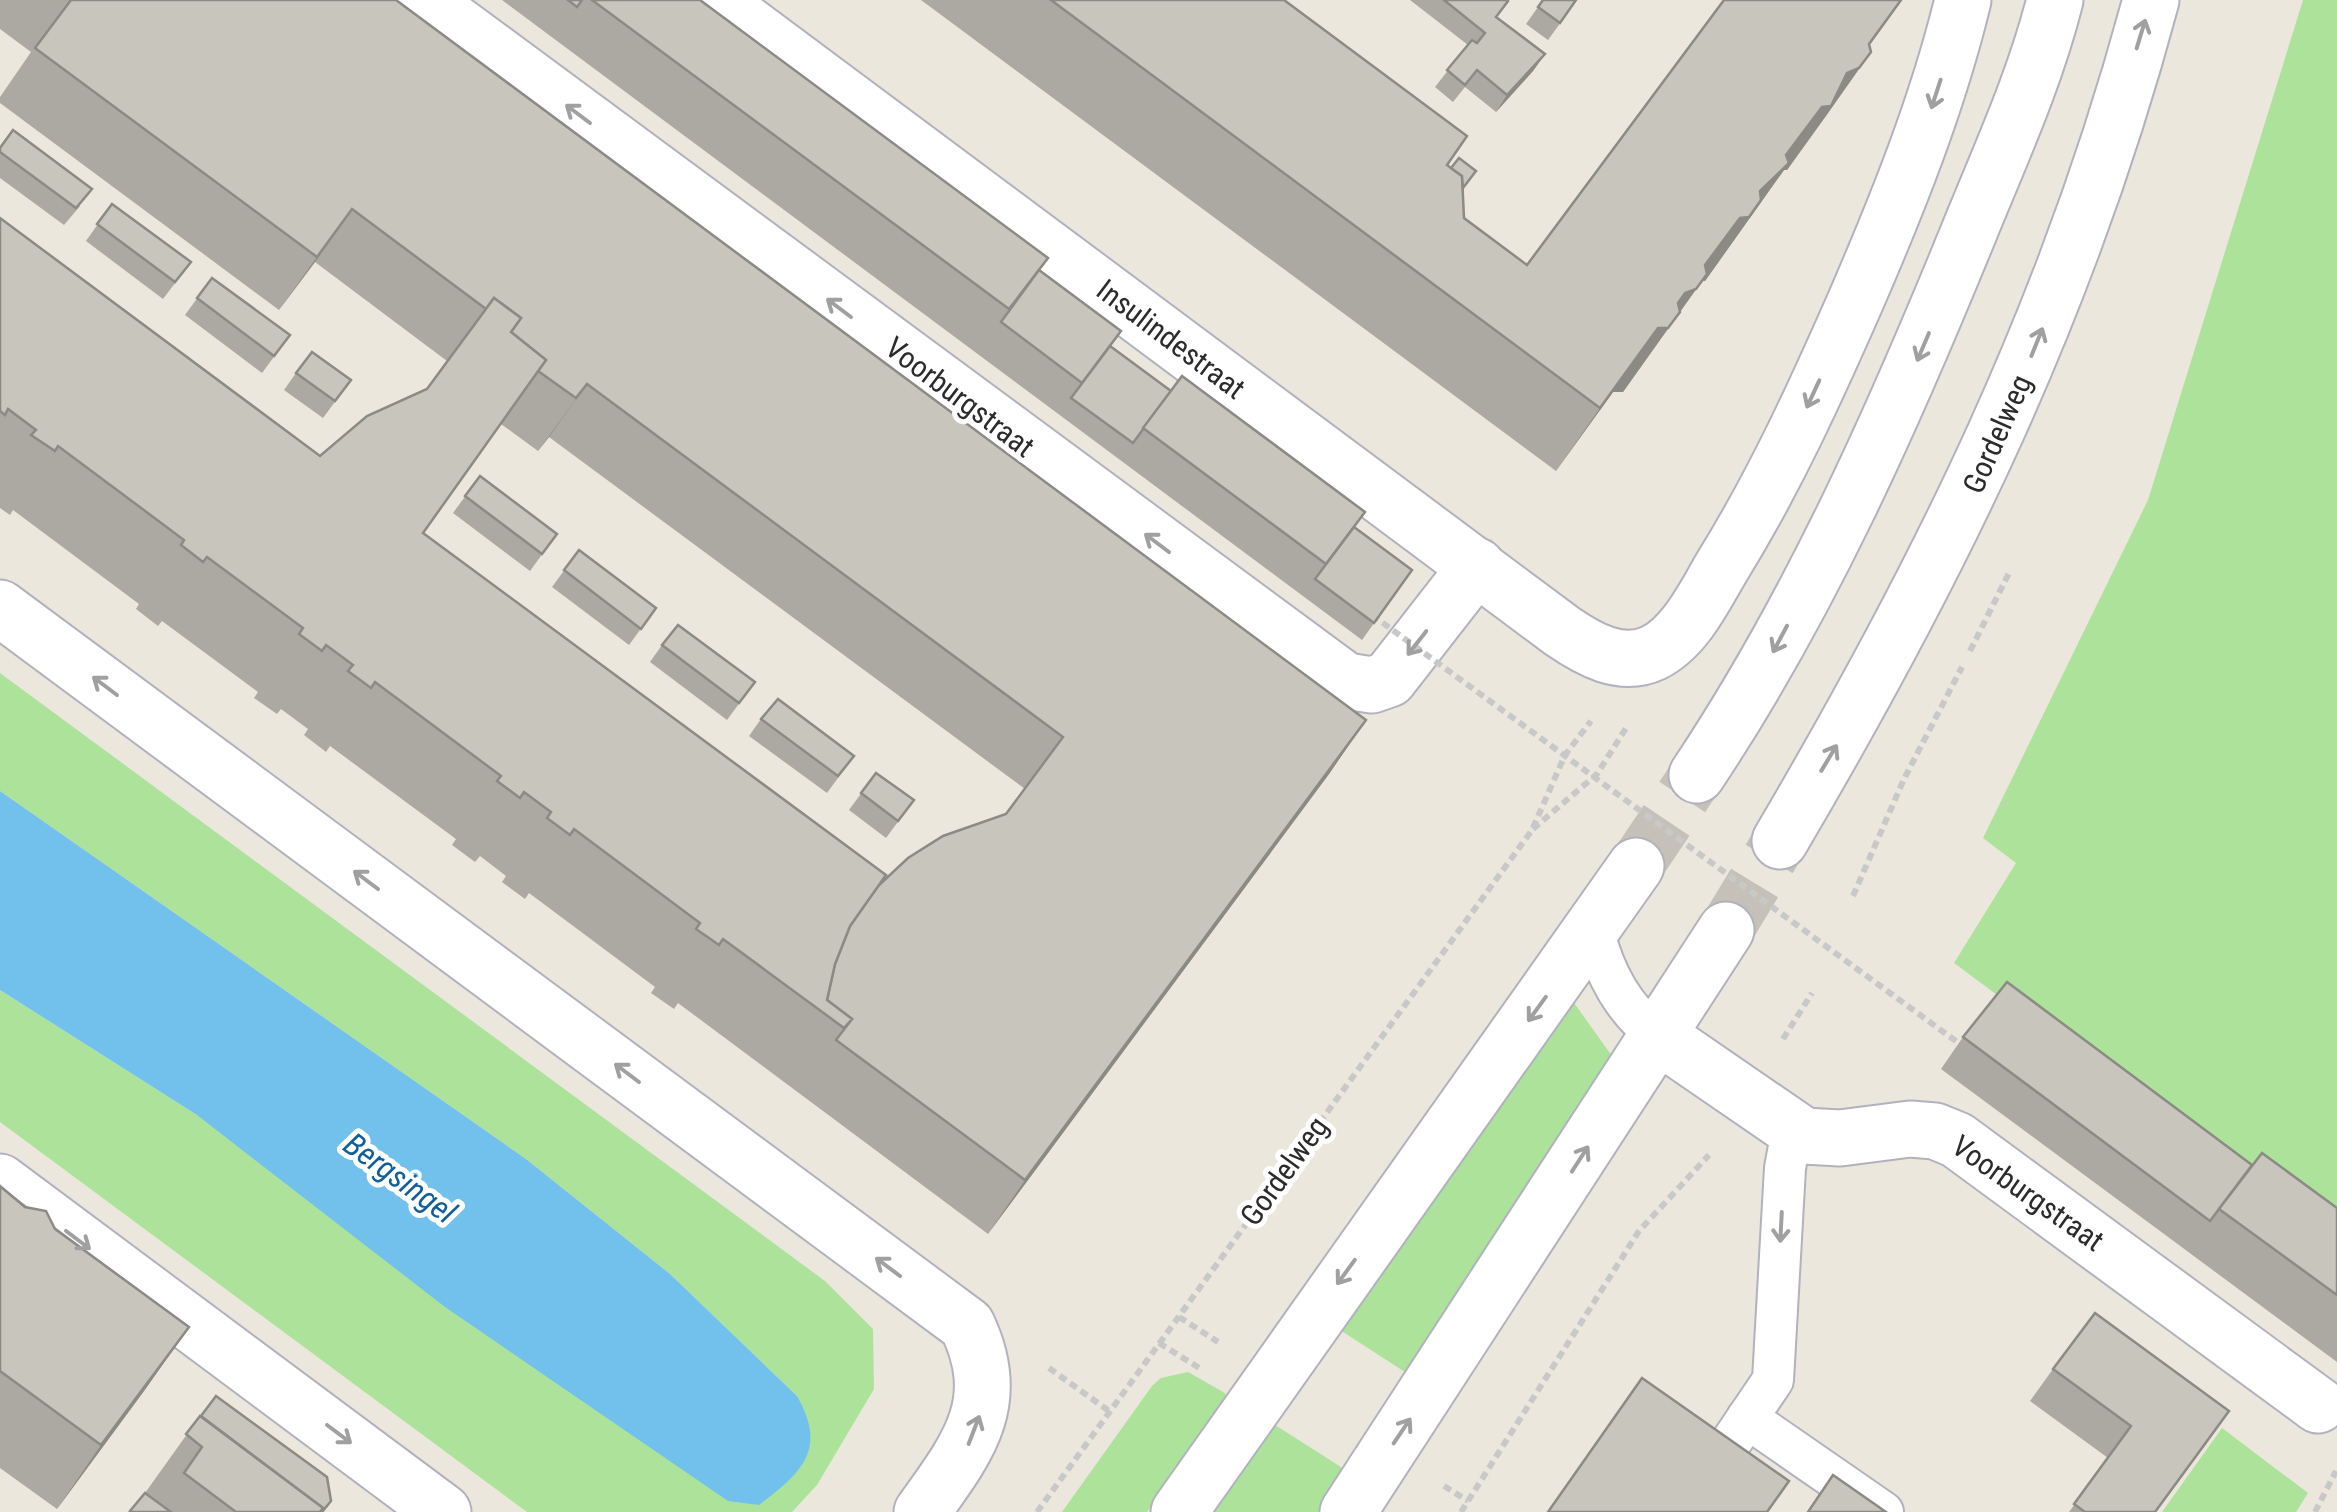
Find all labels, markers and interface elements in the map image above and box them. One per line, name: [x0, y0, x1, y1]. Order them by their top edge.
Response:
one-way arrow: [2133, 19, 2151, 51]
one-way arrow: [1925, 77, 1943, 109]
one-way arrow: [565, 104, 592, 125]
street label: Insulindestraat: [1090, 272, 1252, 406]
one-way arrow: [826, 297, 853, 318]
one-way arrow: [2030, 327, 2048, 358]
street label: Voorburgstraat: [879, 330, 1041, 464]
one-way arrow: [1912, 331, 1930, 362]
street label: Gordelweg: [1955, 369, 2039, 499]
one-way arrow: [1803, 378, 1822, 408]
one-way arrow: [1144, 532, 1171, 553]
one-way arrow: [1769, 624, 1789, 654]
one-way arrow: [1407, 629, 1428, 656]
one-way arrow: [92, 676, 119, 697]
one-way arrow: [1820, 743, 1840, 773]
one-way arrow: [353, 869, 380, 890]
one-way arrow: [1527, 995, 1548, 1022]
one-way arrow: [614, 1063, 641, 1084]
street label: Gordelweg: [1233, 1110, 1335, 1232]
water label: Bergsingel: [337, 1125, 464, 1232]
street label: Voorburgstraat: [1945, 1128, 2111, 1258]
one-way arrow: [1570, 1145, 1591, 1174]
one-way arrow: [1771, 1211, 1790, 1243]
one-way arrow: [64, 1229, 91, 1250]
one-way arrow: [875, 1257, 902, 1278]
one-way arrow: [1336, 1258, 1357, 1286]
one-way arrow: [966, 1416, 984, 1447]
one-way arrow: [1391, 1417, 1412, 1445]
one-way arrow: [325, 1424, 352, 1445]

